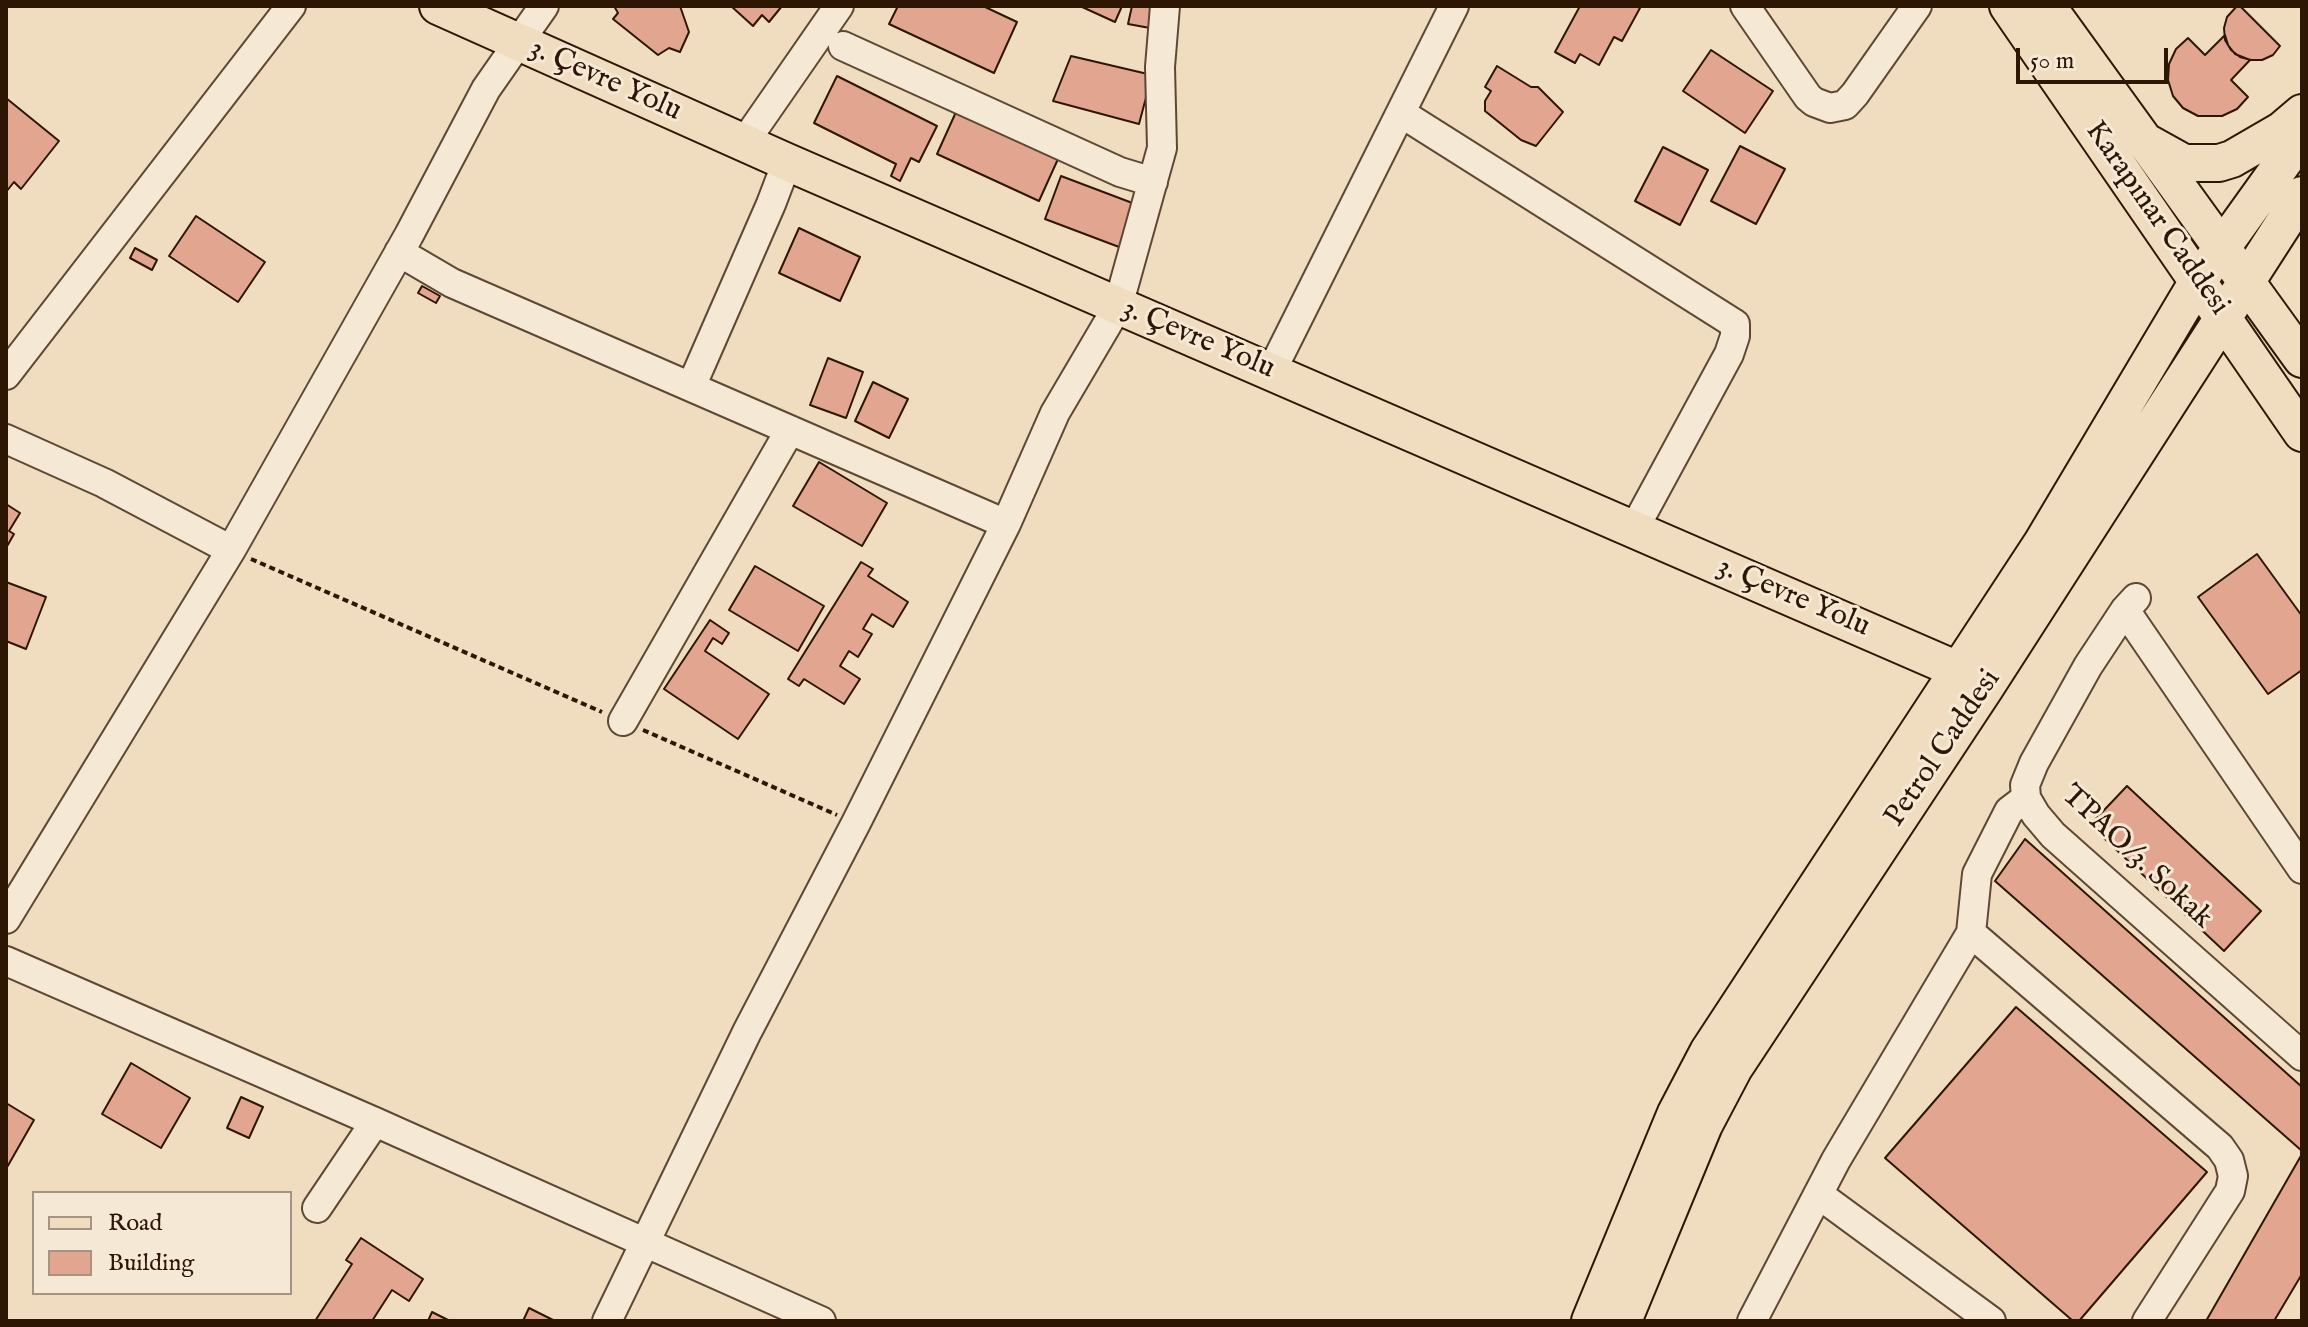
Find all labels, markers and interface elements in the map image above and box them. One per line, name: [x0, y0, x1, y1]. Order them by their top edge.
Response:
street label: 3. Çevre Yolu: [524, 32, 686, 130]
scale bar: [2020, 32, 2172, 82]
text: 50 m: [2030, 46, 2074, 77]
street label: Karapınar Caddesi: [2076, 115, 2236, 323]
street label: 3. Çevre Yolu: [1116, 292, 1280, 388]
street label: 3. Çevre Yolu: [1711, 550, 1875, 646]
street label: Petrol Caddesi: [1878, 664, 2010, 834]
street label: TPAO/3. Sokak: [2053, 779, 2219, 937]
legend: [32, 1191, 292, 1295]
text: Road: [108, 1208, 162, 1239]
text: Building: [108, 1248, 194, 1279]

